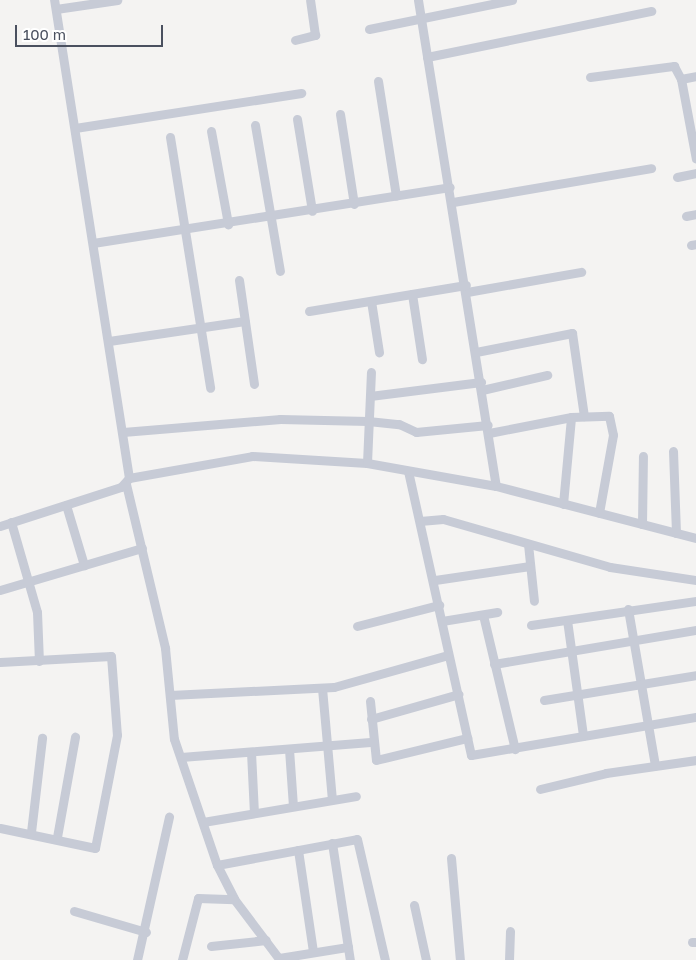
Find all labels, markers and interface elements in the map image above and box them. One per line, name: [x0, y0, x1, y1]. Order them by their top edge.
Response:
scale bar: [18, 15, 165, 47]
text: 100 m: [23, 25, 66, 43]

